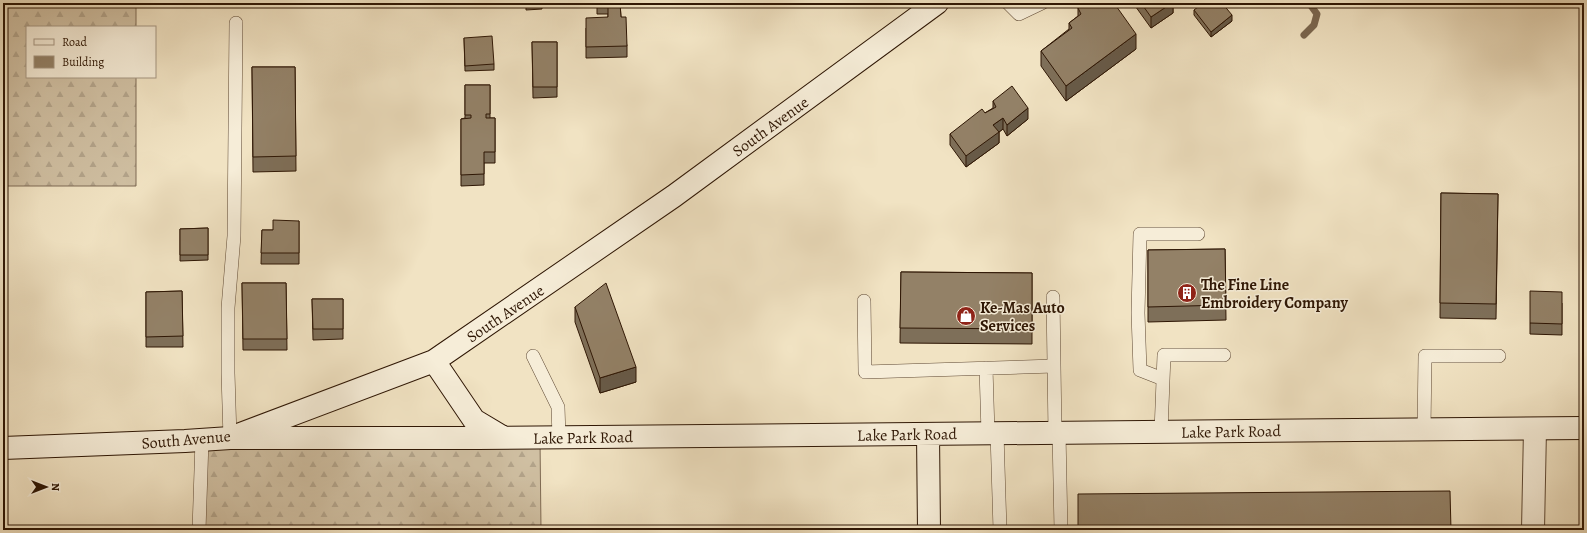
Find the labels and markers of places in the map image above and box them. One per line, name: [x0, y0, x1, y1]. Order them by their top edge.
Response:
place label: The Fine Line Embroidery Company: [1201, 274, 1348, 314]
building icon: The Fine Line Embroidery Company: [1176, 282, 1198, 304]
place label: Ke-Mas Auto Services: [980, 297, 1065, 337]
shop icon: Ke-Mas Auto Services: [955, 305, 977, 327]

